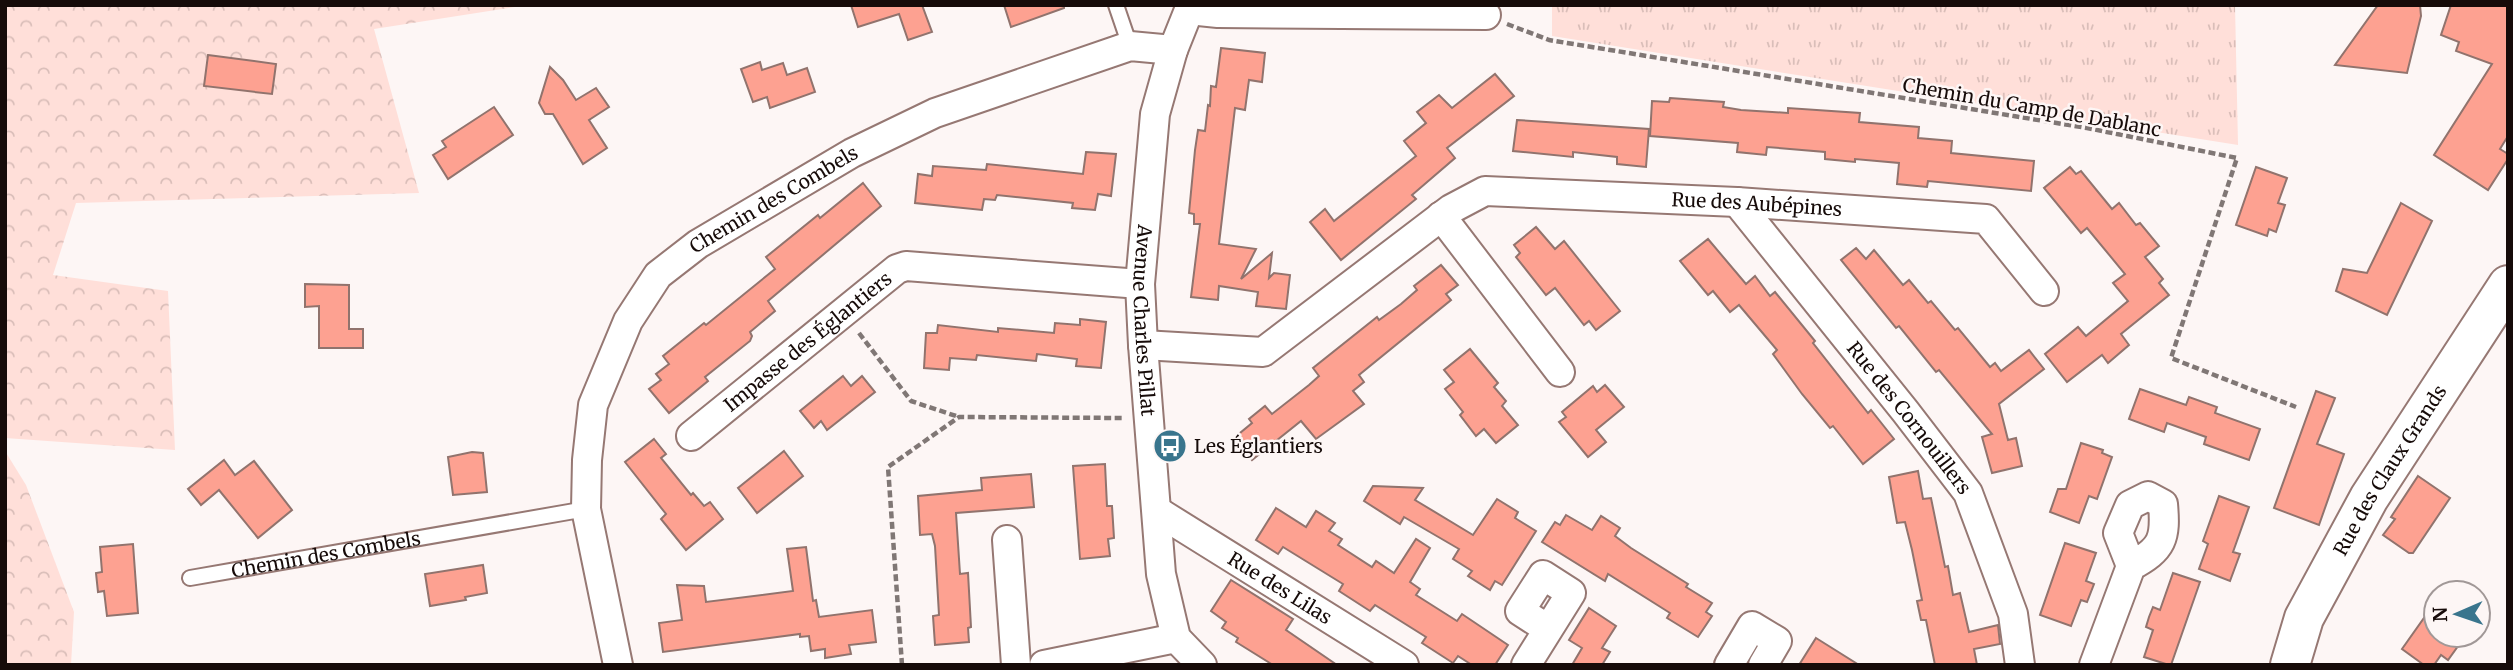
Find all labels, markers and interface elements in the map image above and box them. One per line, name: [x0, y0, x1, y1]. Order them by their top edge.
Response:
street label: Chemin du Camp de Dablanc: [1901, 72, 2163, 142]
street label: Chemin des Combels: [684, 140, 861, 258]
street label: Rue des Aubépines: [1671, 187, 1843, 221]
street label: Avenue Charles Pillat: [1128, 223, 1161, 418]
street label: Impasse des Églantiers: [719, 266, 896, 417]
street label: Rue des Cornouillers: [1842, 337, 1976, 499]
street label: Rue des Claux Grands: [2328, 380, 2452, 560]
bus stop icon: Les Églantiers: [1151, 427, 1189, 465]
place label: Les Églantiers: [1194, 434, 1323, 458]
street label: Chemin des Combels: [230, 526, 422, 583]
street label: Rue des Lilas: [1224, 546, 1336, 629]
north arrow: [2422, 579, 2492, 649]
text: N: [2428, 607, 2452, 623]

